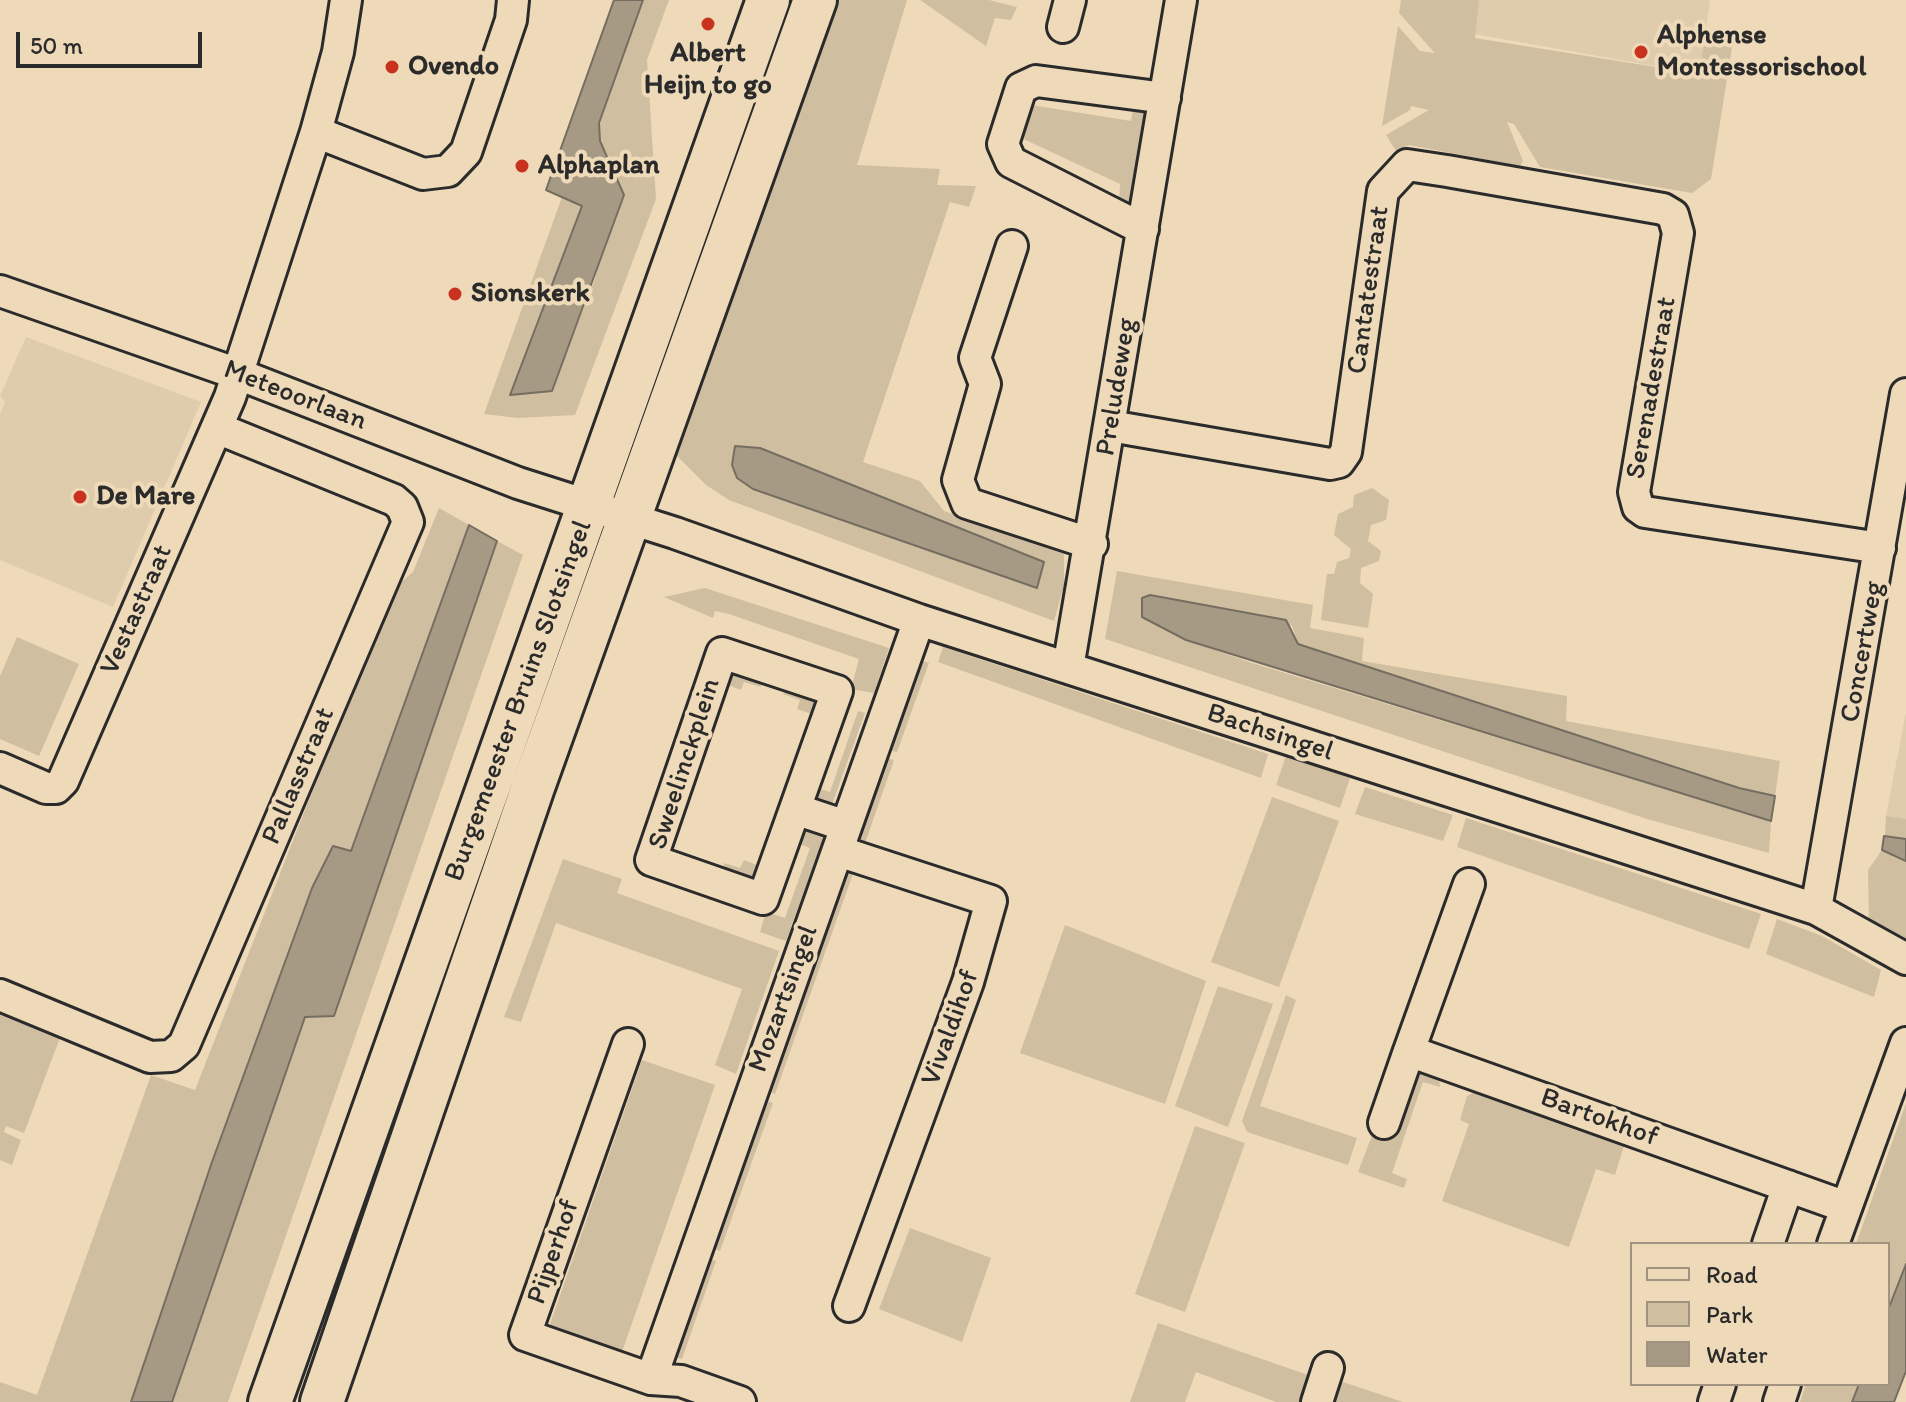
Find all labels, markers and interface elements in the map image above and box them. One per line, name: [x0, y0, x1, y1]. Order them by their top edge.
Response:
marker: Albert Heijn to go: [699, 15, 717, 33]
scale bar: [20, 16, 206, 66]
place label: Alphense Montessorischool: [1657, 19, 1866, 85]
text: 50 m: [30, 31, 83, 60]
place label: Albert Heijn to go: [644, 37, 772, 103]
marker: Alphense Montessorischool: [1632, 43, 1650, 61]
place label: Ovendo: [408, 50, 499, 84]
marker: Ovendo: [383, 58, 401, 76]
place label: Alphaplan: [538, 149, 660, 183]
marker: Alphaplan: [513, 157, 531, 175]
street label: Cantatestraat: [1341, 204, 1397, 376]
place label: Sionskerk: [471, 277, 590, 311]
marker: Sionskerk: [446, 285, 464, 303]
street label: Serenadestraat: [1619, 294, 1685, 482]
street label: Preludeweg: [1090, 316, 1144, 458]
street label: Meteoorlaan: [219, 353, 371, 439]
place label: De Mare: [96, 480, 195, 514]
marker: De Mare: [71, 488, 89, 506]
street label: Burgemeester Bruins Slotsingel: [438, 516, 600, 886]
street label: Vestastraat: [93, 540, 181, 680]
street label: Concertweg: [1834, 579, 1892, 725]
street label: Sweelinckplein: [642, 674, 728, 854]
street label: Bachsingel: [1202, 697, 1338, 769]
street label: Pallasstraat: [255, 702, 343, 850]
street label: Mozartsingel: [742, 921, 826, 1077]
street label: Vivaldihof: [915, 966, 987, 1090]
street label: Bartokhof: [1536, 1081, 1662, 1155]
street label: Pijperhof: [521, 1195, 587, 1309]
legend: [1630, 1242, 1890, 1386]
text: Road: [1706, 1260, 1758, 1289]
text: Park: [1706, 1300, 1753, 1329]
text: Water: [1706, 1340, 1768, 1369]

